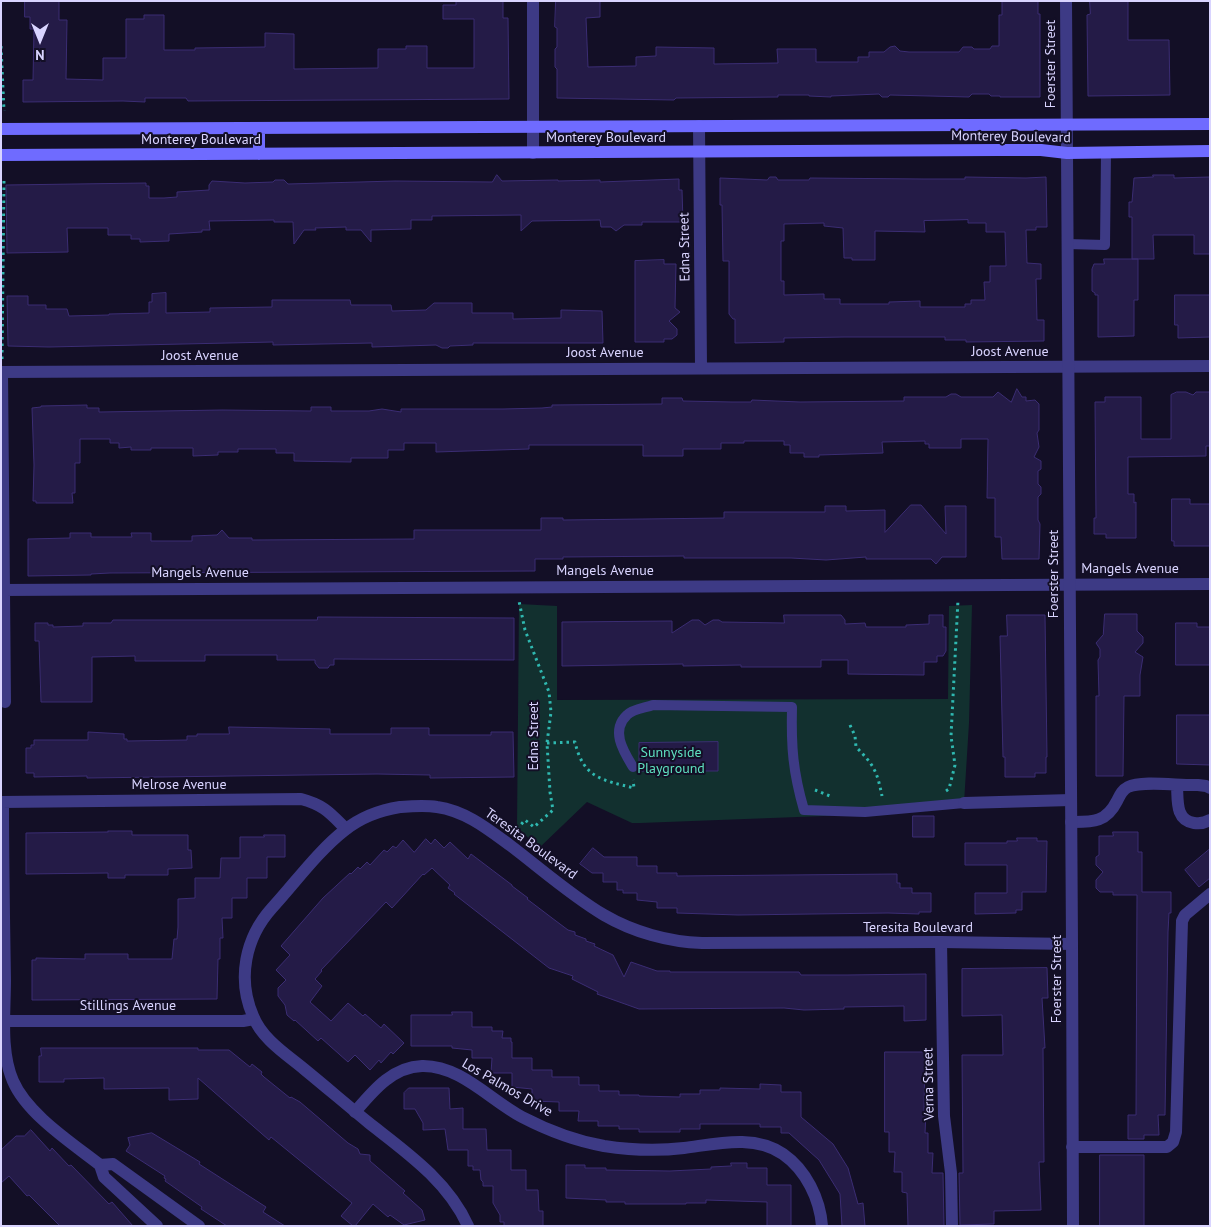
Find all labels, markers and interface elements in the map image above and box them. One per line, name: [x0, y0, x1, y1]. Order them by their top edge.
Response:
north arrow: [15, 15, 65, 65]
street label: Foerster Street: [1043, 20, 1059, 108]
text: N: [35, 46, 45, 64]
street label: Monterey Boulevard: [951, 128, 1071, 146]
street label: Monterey Boulevard: [546, 130, 666, 146]
street label: Monterey Boulevard: [141, 132, 261, 148]
street label: Edna Street: [676, 212, 694, 282]
street label: Joost Avenue: [971, 344, 1049, 360]
street label: Joost Avenue: [566, 345, 644, 361]
street label: Joost Avenue: [161, 348, 239, 364]
street label: Foerster Street: [1046, 530, 1062, 618]
street label: Mangels Avenue: [1081, 561, 1179, 577]
street label: Mangels Avenue: [556, 563, 654, 579]
street label: Mangels Avenue: [151, 565, 249, 581]
street label: Edna Street: [526, 701, 542, 771]
park label: Sunnyside Playground: [637, 745, 705, 778]
street label: Melrose Avenue: [131, 777, 227, 793]
street label: Teresita Boulevard: [482, 805, 580, 883]
street label: Teresita Boulevard: [863, 920, 973, 936]
street label: Foerster Street: [1049, 935, 1065, 1023]
street label: Stillings Avenue: [80, 998, 176, 1014]
street label: Verna Street: [920, 1047, 938, 1121]
street label: Los Palmos Drive: [459, 1055, 555, 1121]

